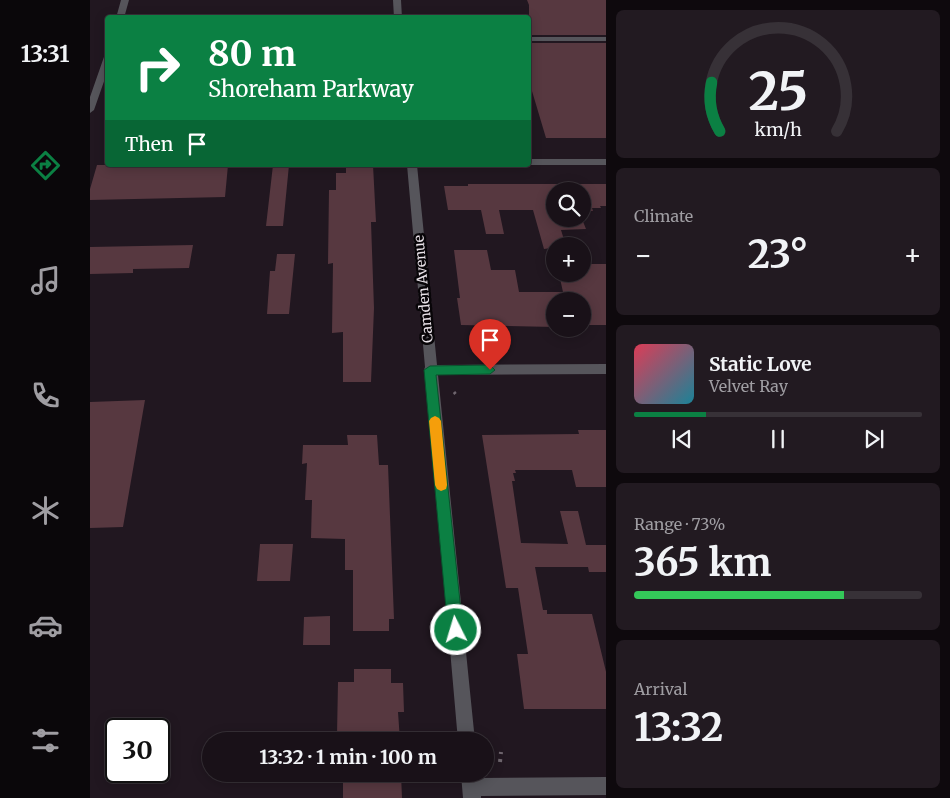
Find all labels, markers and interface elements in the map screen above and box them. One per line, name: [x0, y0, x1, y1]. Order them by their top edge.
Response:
text: 80 m: [208, 32, 296, 76]
icon: right: [125, 35, 190, 100]
text: 13:31: [21, 40, 69, 68]
text: 25: [748, 59, 808, 124]
text: Shoreham Parkway: [208, 75, 414, 103]
text: km/h: [754, 118, 802, 141]
icon: arrive: [183, 130, 211, 158]
text: Then: [125, 132, 173, 156]
icon: directions: [28, 148, 63, 183]
map controls: [546, 182, 591, 337]
button: search: [546, 182, 591, 227]
text: Climate: [634, 206, 693, 226]
text: 23°: [748, 231, 808, 278]
street label: Camden Avenue: [409, 234, 437, 344]
button: +: [546, 237, 591, 282]
text: −: [634, 237, 653, 273]
text: +: [903, 237, 922, 273]
icon: music: [28, 263, 63, 298]
button: −: [546, 292, 591, 337]
pin: [469, 319, 511, 370]
icon: arrive: [476, 326, 504, 354]
text: Static Love: [709, 352, 812, 376]
text: Velvet Ray: [709, 376, 788, 396]
icon: phone: [28, 378, 63, 413]
icon: previous: [668, 425, 696, 453]
icon: pause: [764, 425, 792, 453]
icon: next: [860, 425, 888, 453]
icon: climate: [28, 493, 63, 528]
text: Range · 73%: [634, 514, 725, 534]
text: 365 km: [634, 539, 771, 586]
position arrow: [429, 603, 481, 655]
icon: car: [28, 608, 63, 643]
text: Arrival: [634, 679, 687, 699]
text: 13:32: [634, 704, 723, 751]
speed limit sign: 30: [105, 718, 170, 783]
icon: filters: [28, 723, 63, 758]
text: 13:32 · 1 min · 100 m: [259, 745, 437, 769]

